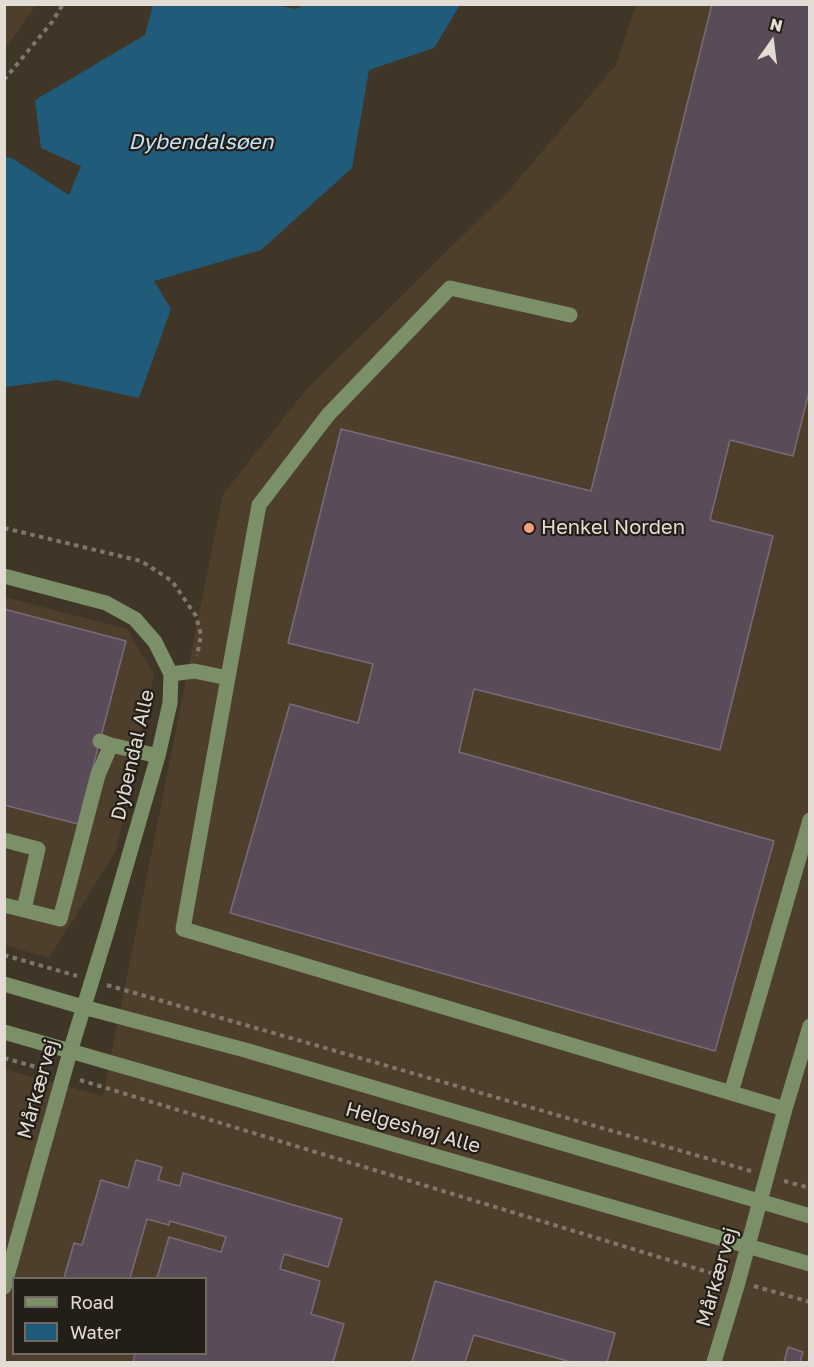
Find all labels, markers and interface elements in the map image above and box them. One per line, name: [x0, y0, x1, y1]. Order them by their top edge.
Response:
north arrow: [742, 12, 802, 72]
text: N: [768, 13, 785, 36]
water label: Dybendalsøen: [129, 129, 273, 155]
place label: Henkel Norden: [541, 516, 685, 540]
marker: Henkel Norden: [522, 521, 536, 535]
street label: Dybendal Alle: [106, 687, 160, 823]
street label: Mårkærvej: [12, 1037, 64, 1141]
street label: Helgeshøj Alle: [343, 1097, 483, 1159]
street label: Mårkærvej: [691, 1225, 743, 1329]
legend: [12, 1277, 207, 1355]
text: Road: [70, 1291, 114, 1313]
text: Water: [70, 1321, 121, 1343]

